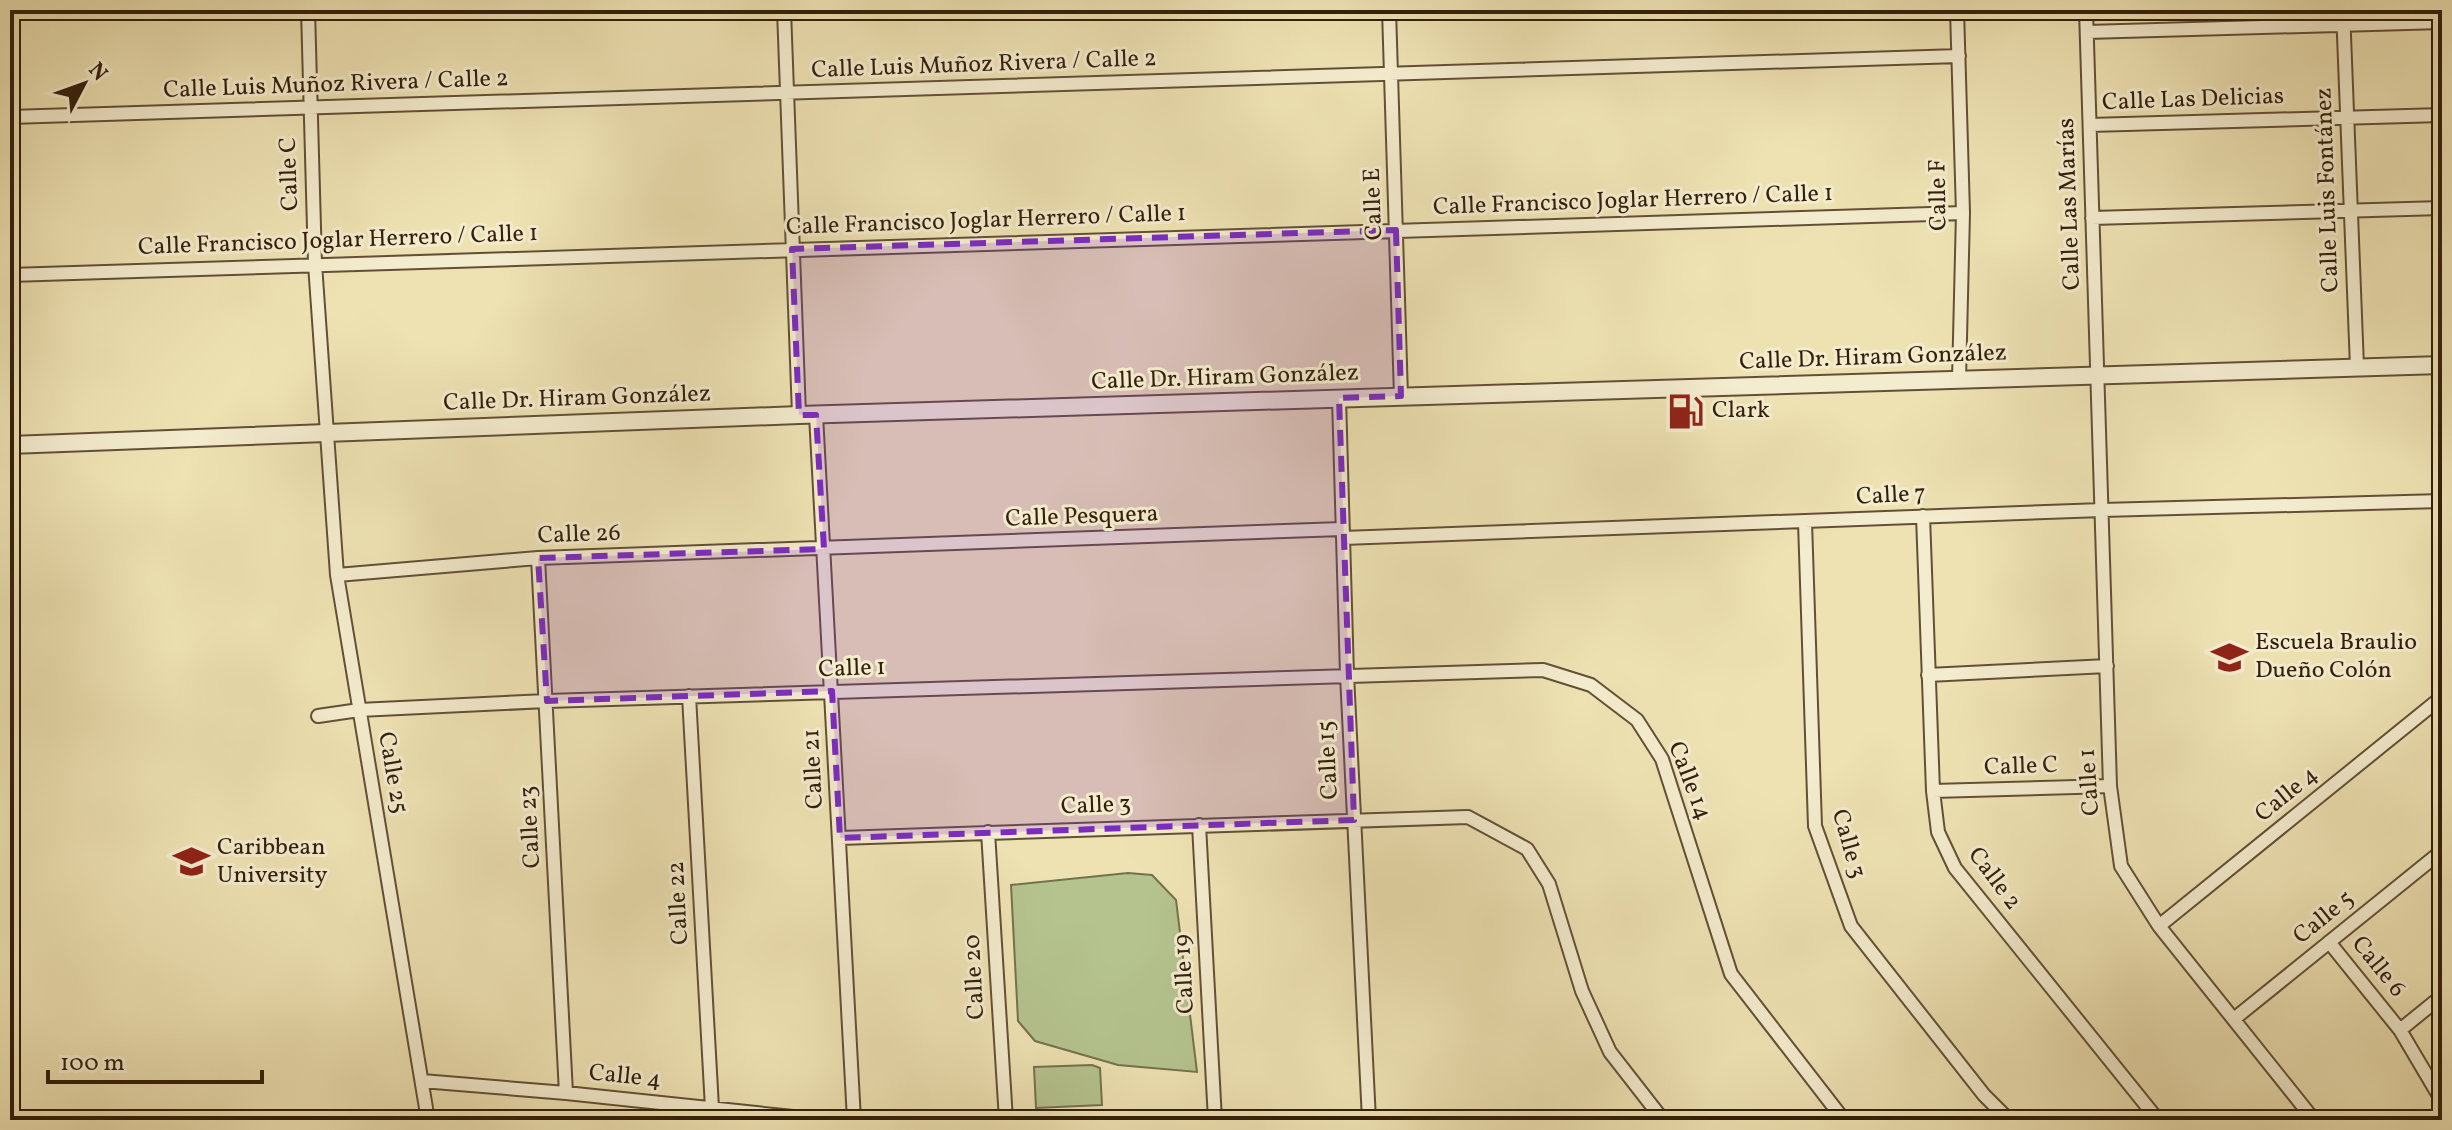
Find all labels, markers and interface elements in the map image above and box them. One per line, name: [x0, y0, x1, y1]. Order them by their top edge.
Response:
street label: Calle Luis Muñoz Rivera / Calle 2: [811, 42, 1157, 88]
north arrow: [44, 44, 124, 124]
text: N: [80, 56, 114, 89]
street label: Calle Luis Muñoz Rivera / Calle 2: [163, 62, 509, 108]
street label: Calle Las Delicias: [2101, 80, 2285, 120]
street label: Calle Luis Fontánez: [2307, 87, 2349, 293]
street label: Calle Las Marías: [2050, 117, 2090, 291]
street label: Calle C: [272, 137, 308, 211]
street label: Calle F: [1921, 159, 1957, 231]
street label: Calle E: [1356, 167, 1392, 241]
street label: Calle Francisco Joglar Herrero / Calle 1: [1432, 177, 1834, 225]
street label: Calle Francisco Joglar Herrero / Calle 1: [785, 197, 1187, 245]
street label: Calle Francisco Joglar Herrero / Calle 1: [137, 217, 539, 265]
street label: Calle Dr. Hiram González: [1739, 336, 2007, 380]
street label: Calle Dr. Hiram González: [1091, 356, 1359, 400]
street label: Calle Dr. Hiram González: [443, 377, 711, 421]
fuel station icon: Clark: [1667, 392, 1705, 430]
place label: Clark: [1712, 394, 1770, 428]
street label: Calle 7: [1855, 477, 1927, 515]
street label: Calle Pesquera: [1005, 497, 1159, 537]
street label: Calle 26: [537, 517, 621, 553]
place label: Escuela Braulio Dueño Colón: [2255, 626, 2417, 688]
school or university icon: Escuela Braulio Dueño Colón: [2210, 638, 2248, 676]
street label: Calle 1: [818, 651, 886, 687]
street label: Calle 15: [1310, 720, 1348, 800]
street label: Calle 21: [795, 728, 833, 810]
street label: Calle 25: [368, 729, 416, 817]
street label: Calle 14: [1658, 737, 1720, 825]
street label: Calle 1: [2071, 747, 2109, 817]
street label: Calle C: [1984, 749, 2058, 785]
street label: Calle 4: [2248, 759, 2326, 831]
street label: Calle 23: [512, 785, 550, 869]
street label: Calle 3: [1060, 788, 1132, 824]
street label: Calle 3: [1822, 805, 1874, 883]
place label: Caribbean University: [217, 831, 328, 893]
street label: Calle 2: [1959, 840, 2029, 918]
school or university icon: Caribbean University: [172, 843, 210, 881]
street label: Calle 22: [660, 860, 698, 946]
street label: Calle 5: [2286, 883, 2362, 953]
street label: Calle 6: [2343, 929, 2413, 1005]
street label: Calle 19: [1166, 933, 1204, 1015]
street label: Calle 20: [956, 934, 994, 1020]
scale bar: [48, 1034, 262, 1084]
text: 100 m: [60, 1047, 125, 1081]
street label: Calle 4: [587, 1056, 663, 1098]

